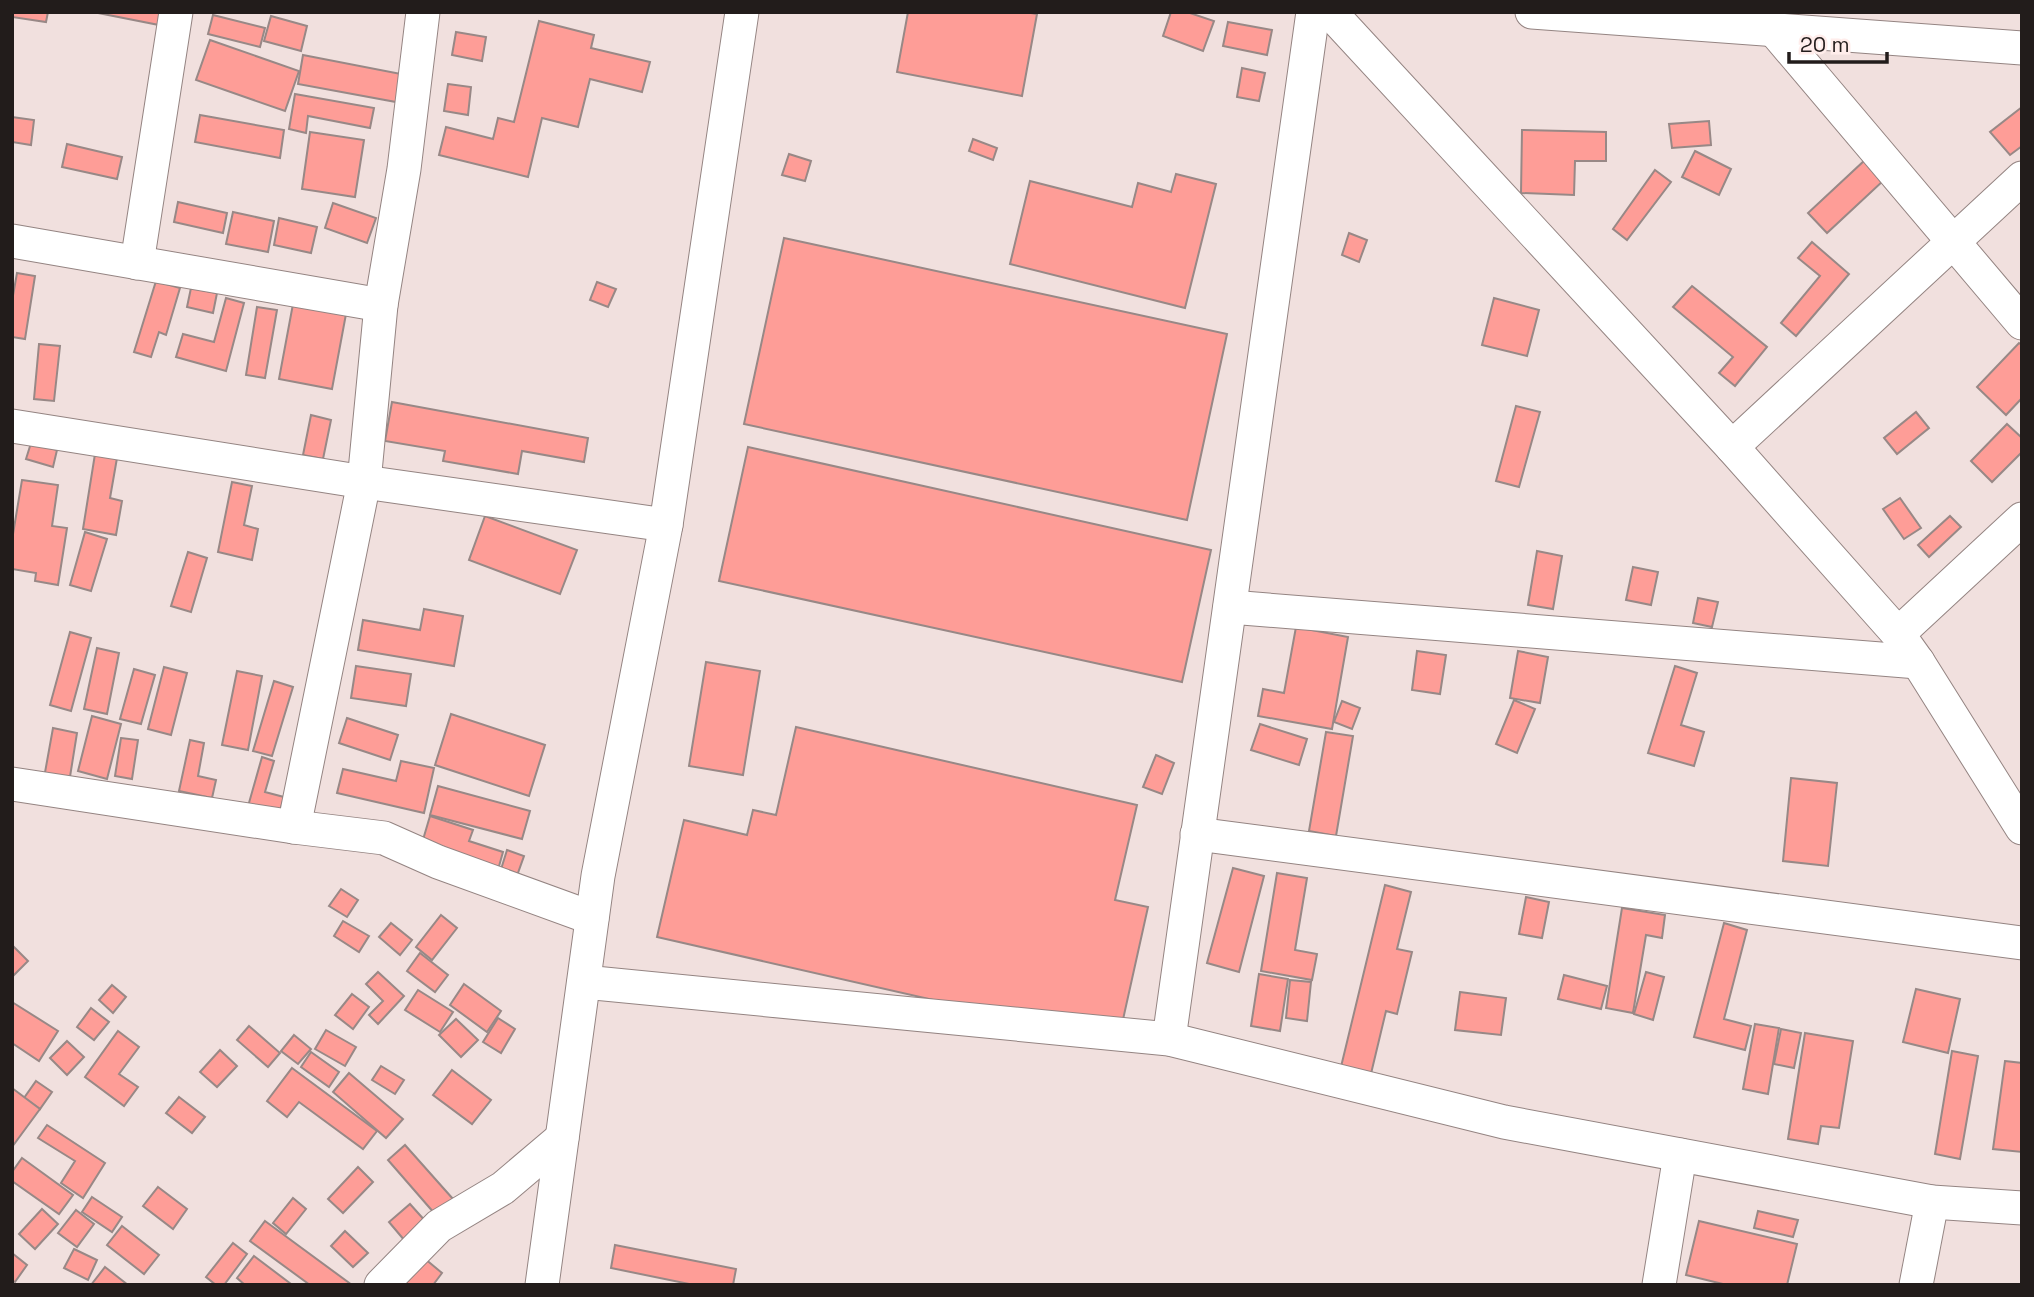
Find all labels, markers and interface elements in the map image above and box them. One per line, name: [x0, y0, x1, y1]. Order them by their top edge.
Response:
scale bar: [1789, 21, 1887, 65]
text: 20 m: [1800, 31, 1850, 58]

